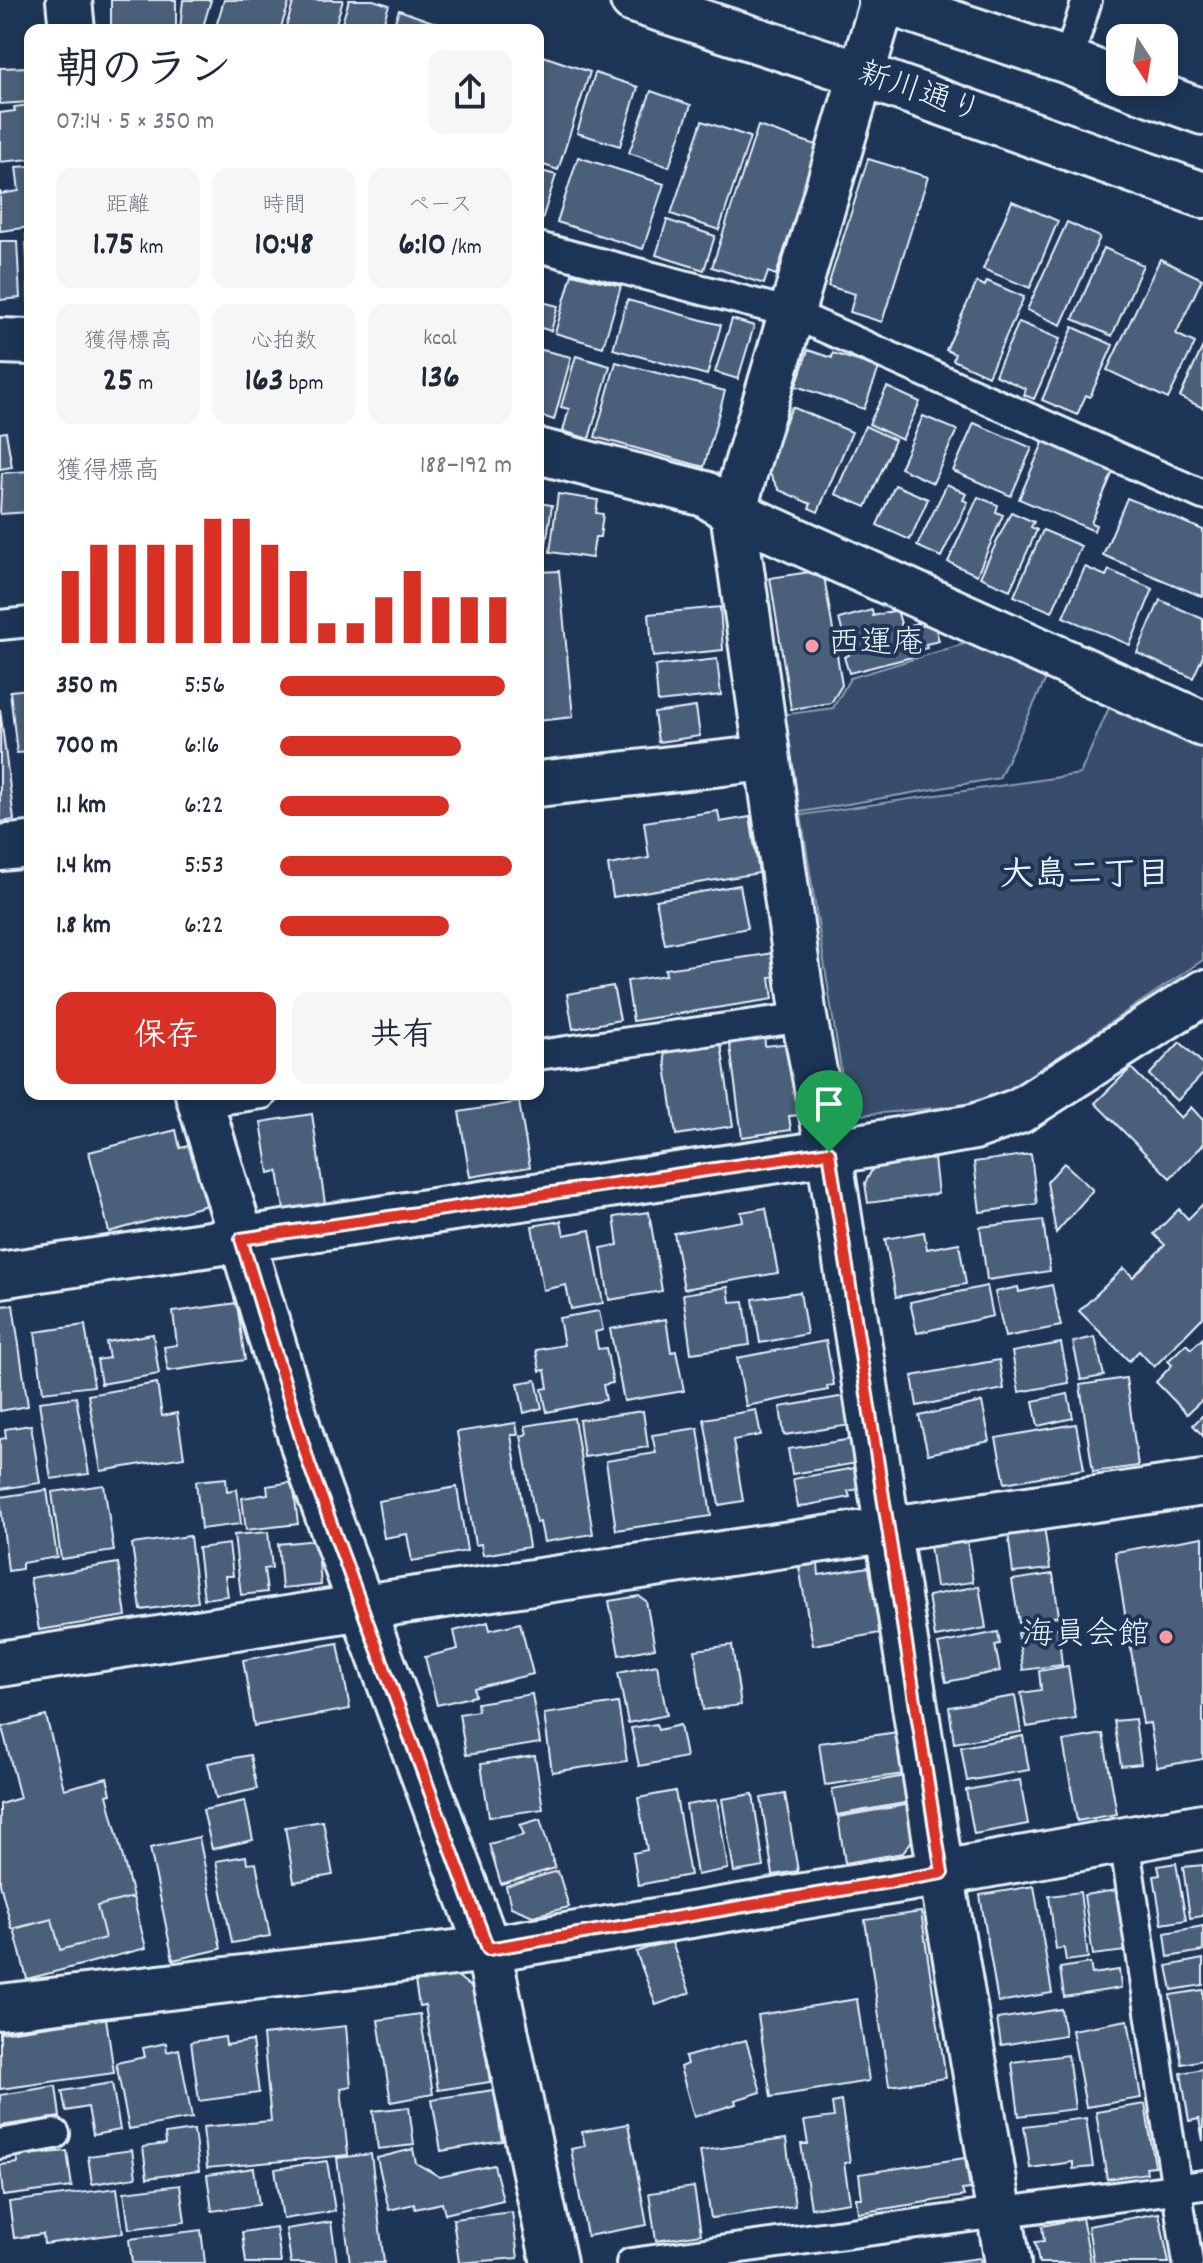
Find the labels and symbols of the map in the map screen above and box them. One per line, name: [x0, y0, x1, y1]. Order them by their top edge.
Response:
north arrow: [1106, 24, 1178, 96]
street label: 新川通り: [851, 52, 987, 138]
place label: 西運庵: [828, 623, 924, 669]
marker: 西運庵: [803, 637, 821, 655]
district label: 大島二丁目: [1000, 853, 1170, 902]
pin: [795, 1070, 863, 1152]
place label: 海員会館: [1022, 1614, 1150, 1660]
marker: 海員会館: [1157, 1628, 1175, 1646]

